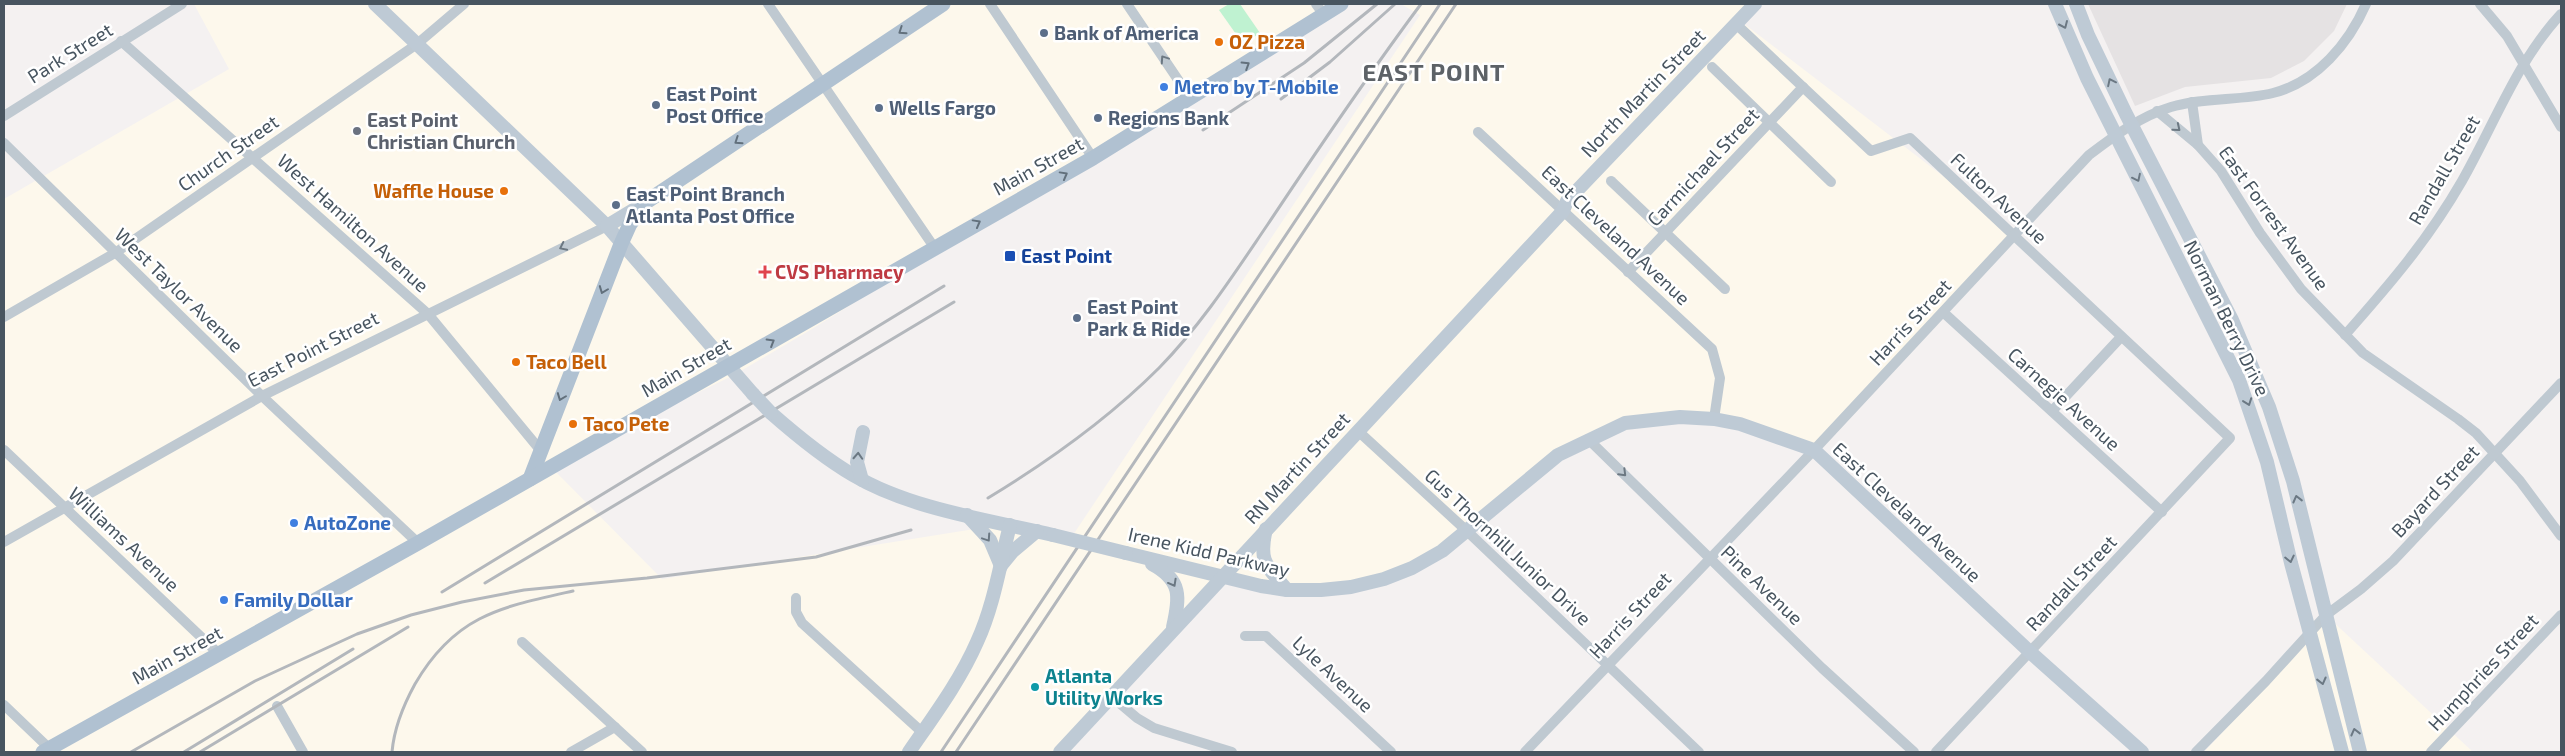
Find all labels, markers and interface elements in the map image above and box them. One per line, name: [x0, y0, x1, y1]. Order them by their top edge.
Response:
street label: Park Street: [23, 17, 116, 88]
one-way arrow: [2057, 20, 2068, 29]
place label: Bank of America: [1054, 21, 1199, 44]
street label: North Martin Street: [1576, 24, 1710, 161]
one-way arrow: [898, 25, 908, 34]
marker: Bank of America: [1038, 27, 1050, 39]
place label: OZ Pizza: [1229, 30, 1305, 53]
marker: OZ Pizza: [1213, 36, 1225, 48]
one-way arrow: [1161, 55, 1170, 65]
district label: EAST POINT: [1363, 57, 1505, 86]
one-way arrow: [1240, 62, 1249, 71]
place label: Metro by T-Mobile: [1174, 75, 1339, 99]
one-way arrow: [2107, 78, 2117, 87]
marker: Metro by T-Mobile: [1158, 81, 1170, 93]
place label: East Point Post Office: [666, 82, 764, 127]
place label: Wells Fargo: [889, 96, 996, 119]
marker: East Point Post Office: [650, 99, 662, 111]
marker: Wells Fargo: [873, 102, 885, 114]
street label: Carmichael Street: [1642, 103, 1763, 231]
place label: Regions Bank: [1108, 106, 1229, 129]
place label: East Point Christian Church: [367, 108, 515, 153]
street label: Church Street: [173, 109, 282, 196]
street label: Randall Street: [2403, 111, 2484, 228]
marker: Regions Bank: [1092, 112, 1104, 124]
one-way arrow: [2172, 123, 2181, 132]
marker: East Point Christian Church: [351, 125, 363, 137]
street label: Main Street: [988, 131, 1087, 200]
one-way arrow: [734, 135, 744, 144]
street label: East Forrest Avenue: [2214, 141, 2334, 294]
street label: Fulton Avenue: [1947, 147, 2052, 248]
street label: West Hamilton Avenue: [273, 149, 434, 297]
street label: East Cleveland Avenue: [1537, 160, 1695, 309]
one-way arrow: [1058, 171, 1067, 181]
one-way arrow: [2131, 173, 2141, 182]
place label: Waffle House: [373, 179, 494, 202]
place label: East Point Branch Atlanta Post Office: [626, 182, 795, 227]
marker: Waffle House: [498, 185, 510, 197]
marker: East Point Branch Atlanta Post Office: [610, 199, 622, 211]
one-way arrow: [972, 219, 981, 229]
street label: West Taylor Avenue: [110, 223, 248, 357]
street label: Norman Berry Drive: [2180, 236, 2275, 399]
one-way arrow: [560, 241, 569, 251]
place label: East Point: [1021, 244, 1112, 267]
marker: East Point: [1003, 249, 1017, 263]
place label: CVS Pharmacy: [775, 260, 904, 284]
marker: CVS Pharmacy: [759, 266, 771, 278]
street label: Harris Street: [1864, 274, 1955, 370]
one-way arrow: [599, 285, 609, 293]
place label: East Point Park & Ride: [1087, 295, 1191, 340]
street label: East Point Street: [243, 306, 382, 392]
marker: East Point Park & Ride: [1071, 312, 1083, 324]
street label: Main Street: [637, 332, 735, 401]
one-way arrow: [766, 339, 775, 349]
street label: Carnegie Avenue: [2003, 342, 2125, 455]
place label: Taco Bell: [526, 350, 608, 373]
marker: Taco Bell: [510, 356, 522, 368]
one-way arrow: [557, 393, 567, 401]
one-way arrow: [2242, 397, 2252, 406]
street label: RN Martin Street: [1239, 407, 1354, 528]
place label: Taco Pete: [583, 412, 670, 435]
marker: Taco Pete: [567, 418, 579, 430]
street label: East Cleveland Avenue: [1828, 437, 1986, 586]
street label: Bayard Street: [2386, 440, 2483, 542]
one-way arrow: [853, 451, 864, 459]
street label: Gus Thornhill Junior Drive: [1421, 464, 1596, 630]
one-way arrow: [1617, 468, 1626, 477]
street label: Williams Avenue: [64, 481, 184, 596]
one-way arrow: [2292, 495, 2303, 504]
place label: AutoZone: [304, 511, 391, 534]
marker: AutoZone: [288, 517, 300, 529]
street label: Irene Kidd Parkway: [1126, 522, 1292, 581]
street label: Randall Street: [2020, 530, 2121, 635]
one-way arrow: [981, 532, 990, 542]
street label: Pine Avenue: [1717, 540, 1808, 629]
one-way arrow: [2284, 554, 2295, 563]
street label: Harris Street: [1584, 567, 1675, 663]
one-way arrow: [1167, 578, 1177, 587]
place label: Family Dollar: [234, 588, 353, 612]
marker: Family Dollar: [218, 594, 230, 606]
street label: Humphries Street: [2423, 608, 2543, 735]
street label: Main Street: [127, 620, 226, 689]
street label: Lyle Avenue: [1288, 631, 1378, 717]
place label: Atlanta Utility Works: [1045, 664, 1163, 710]
one-way arrow: [2316, 676, 2327, 685]
marker: Atlanta Utility Works: [1029, 681, 1041, 693]
one-way arrow: [2350, 727, 2361, 736]

